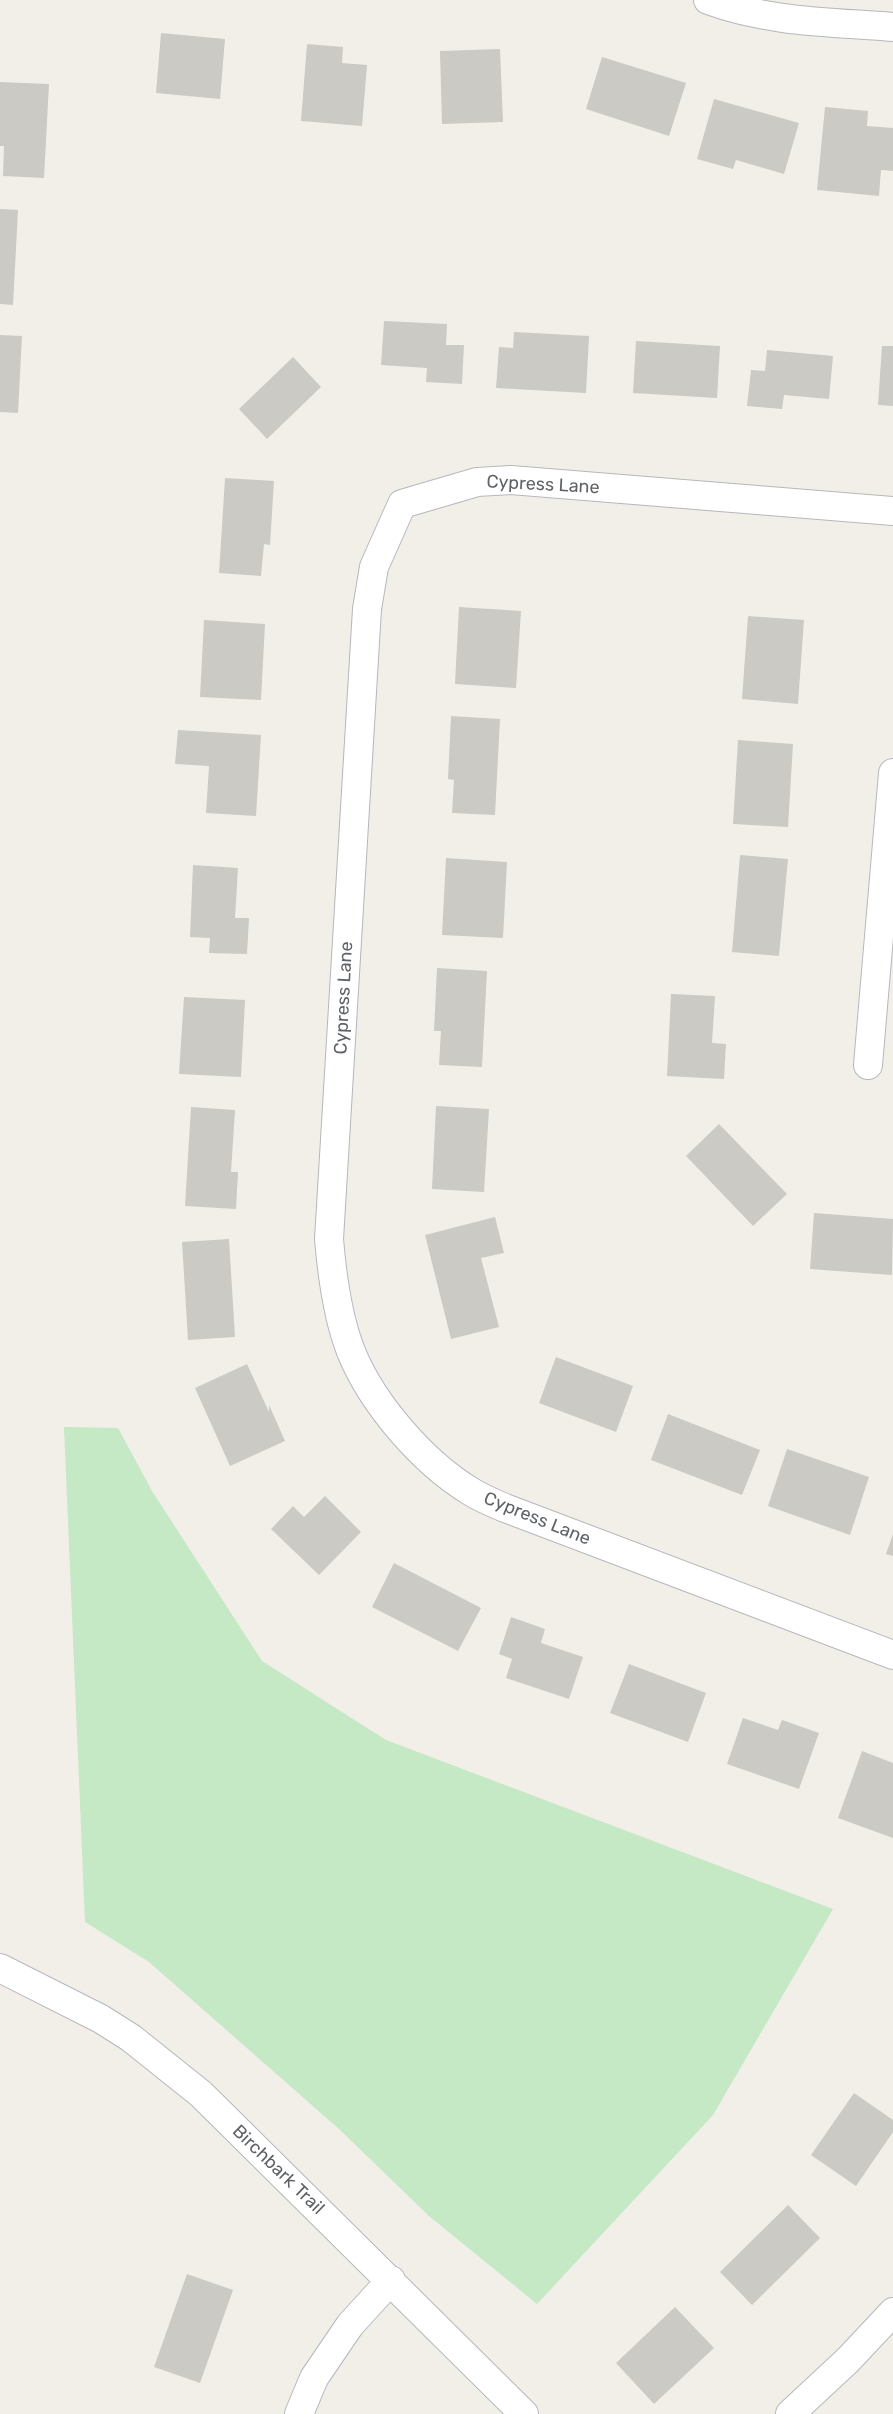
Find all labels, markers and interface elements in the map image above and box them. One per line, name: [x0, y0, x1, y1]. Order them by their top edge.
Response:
street label: Cypress Lane: [486, 471, 600, 499]
street label: Cypress Lane: [330, 941, 358, 1055]
street label: Cypress Lane: [480, 1488, 594, 1550]
street label: Birchbark Trail: [228, 2121, 328, 2219]

